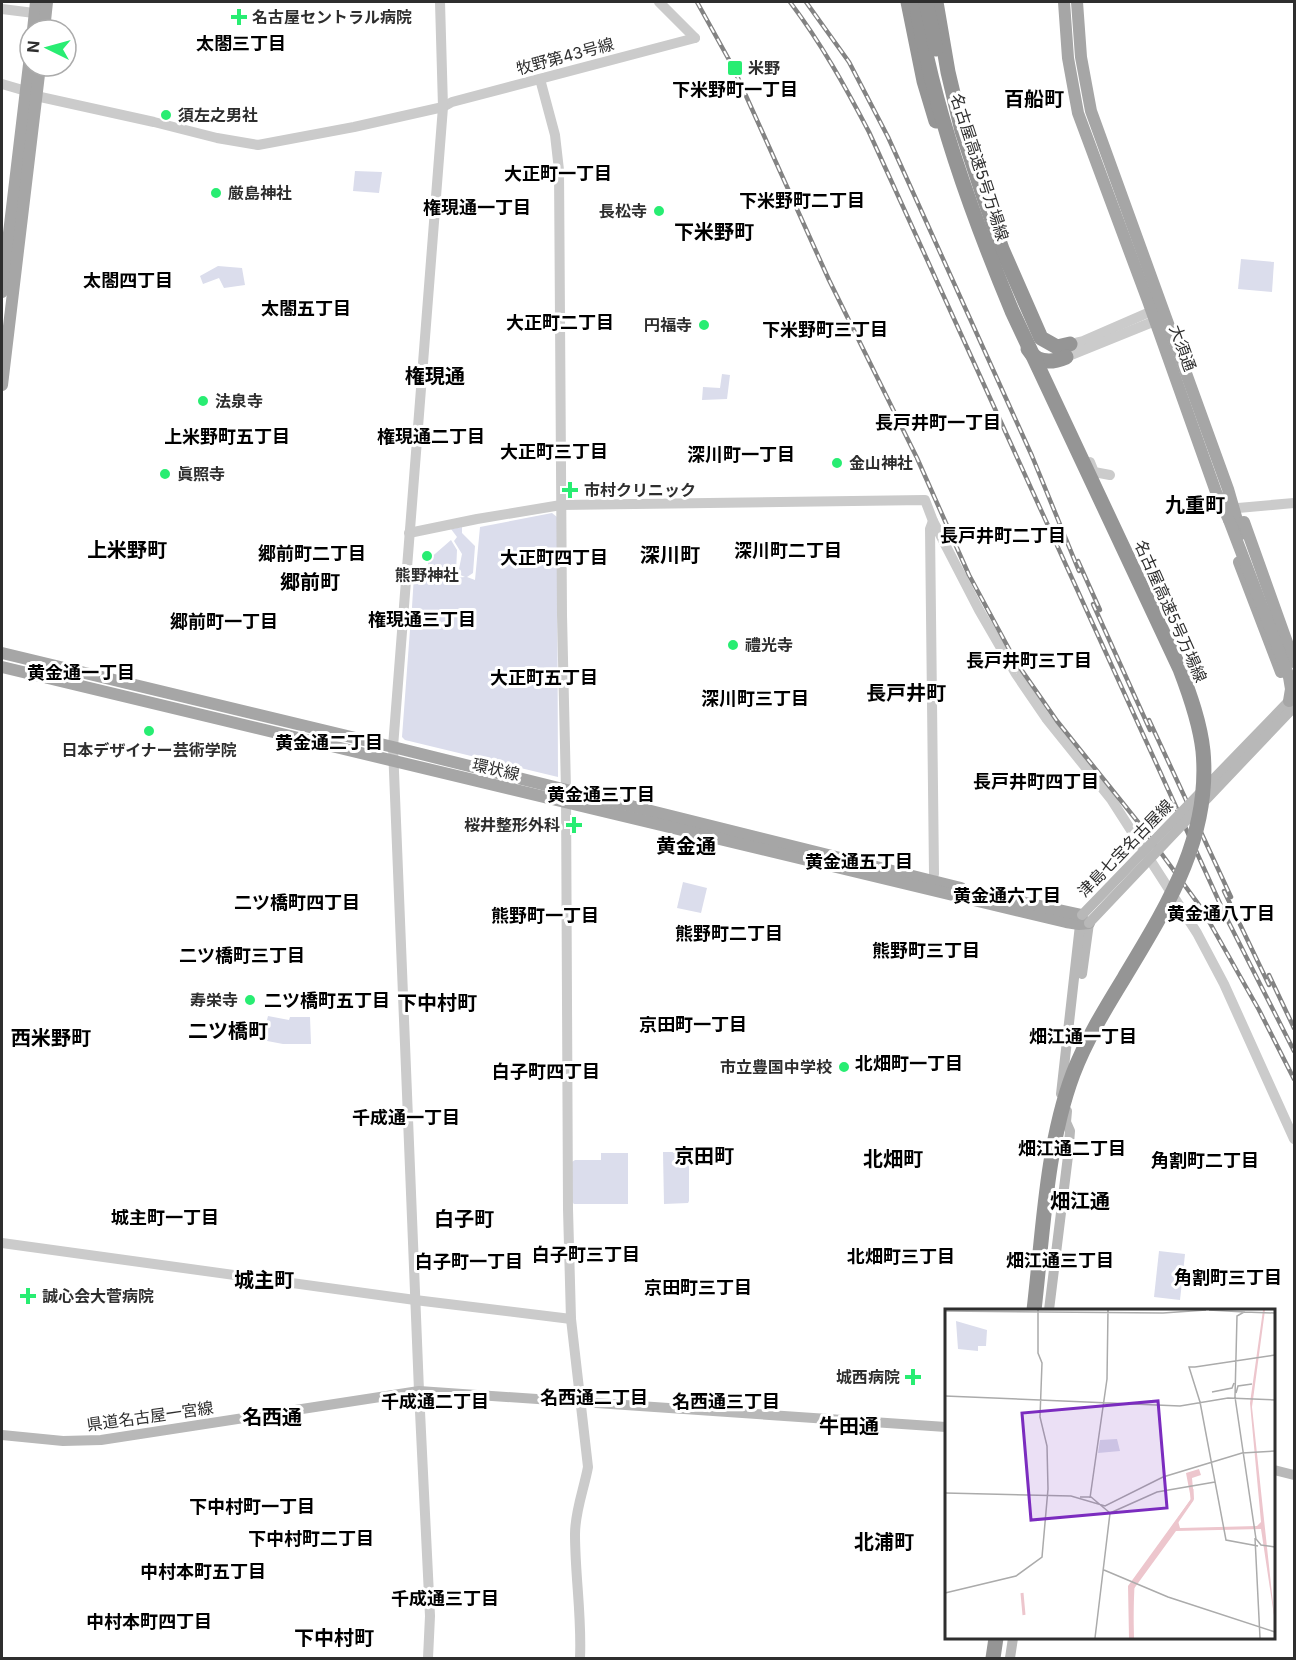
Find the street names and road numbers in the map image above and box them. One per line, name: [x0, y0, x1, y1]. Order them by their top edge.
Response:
street label: 牧野第43号線: [514, 33, 616, 79]
street label: 名古屋高速5号万場線: [947, 91, 1013, 243]
street label: 大須通: [1165, 322, 1201, 374]
street label: 名古屋高速5号万場線: [1131, 537, 1211, 685]
street label: 環状線: [470, 754, 522, 784]
street label: 津島七宝名古屋線: [1073, 795, 1177, 901]
street label: 県道名古屋一宮線: [85, 1397, 215, 1435]

